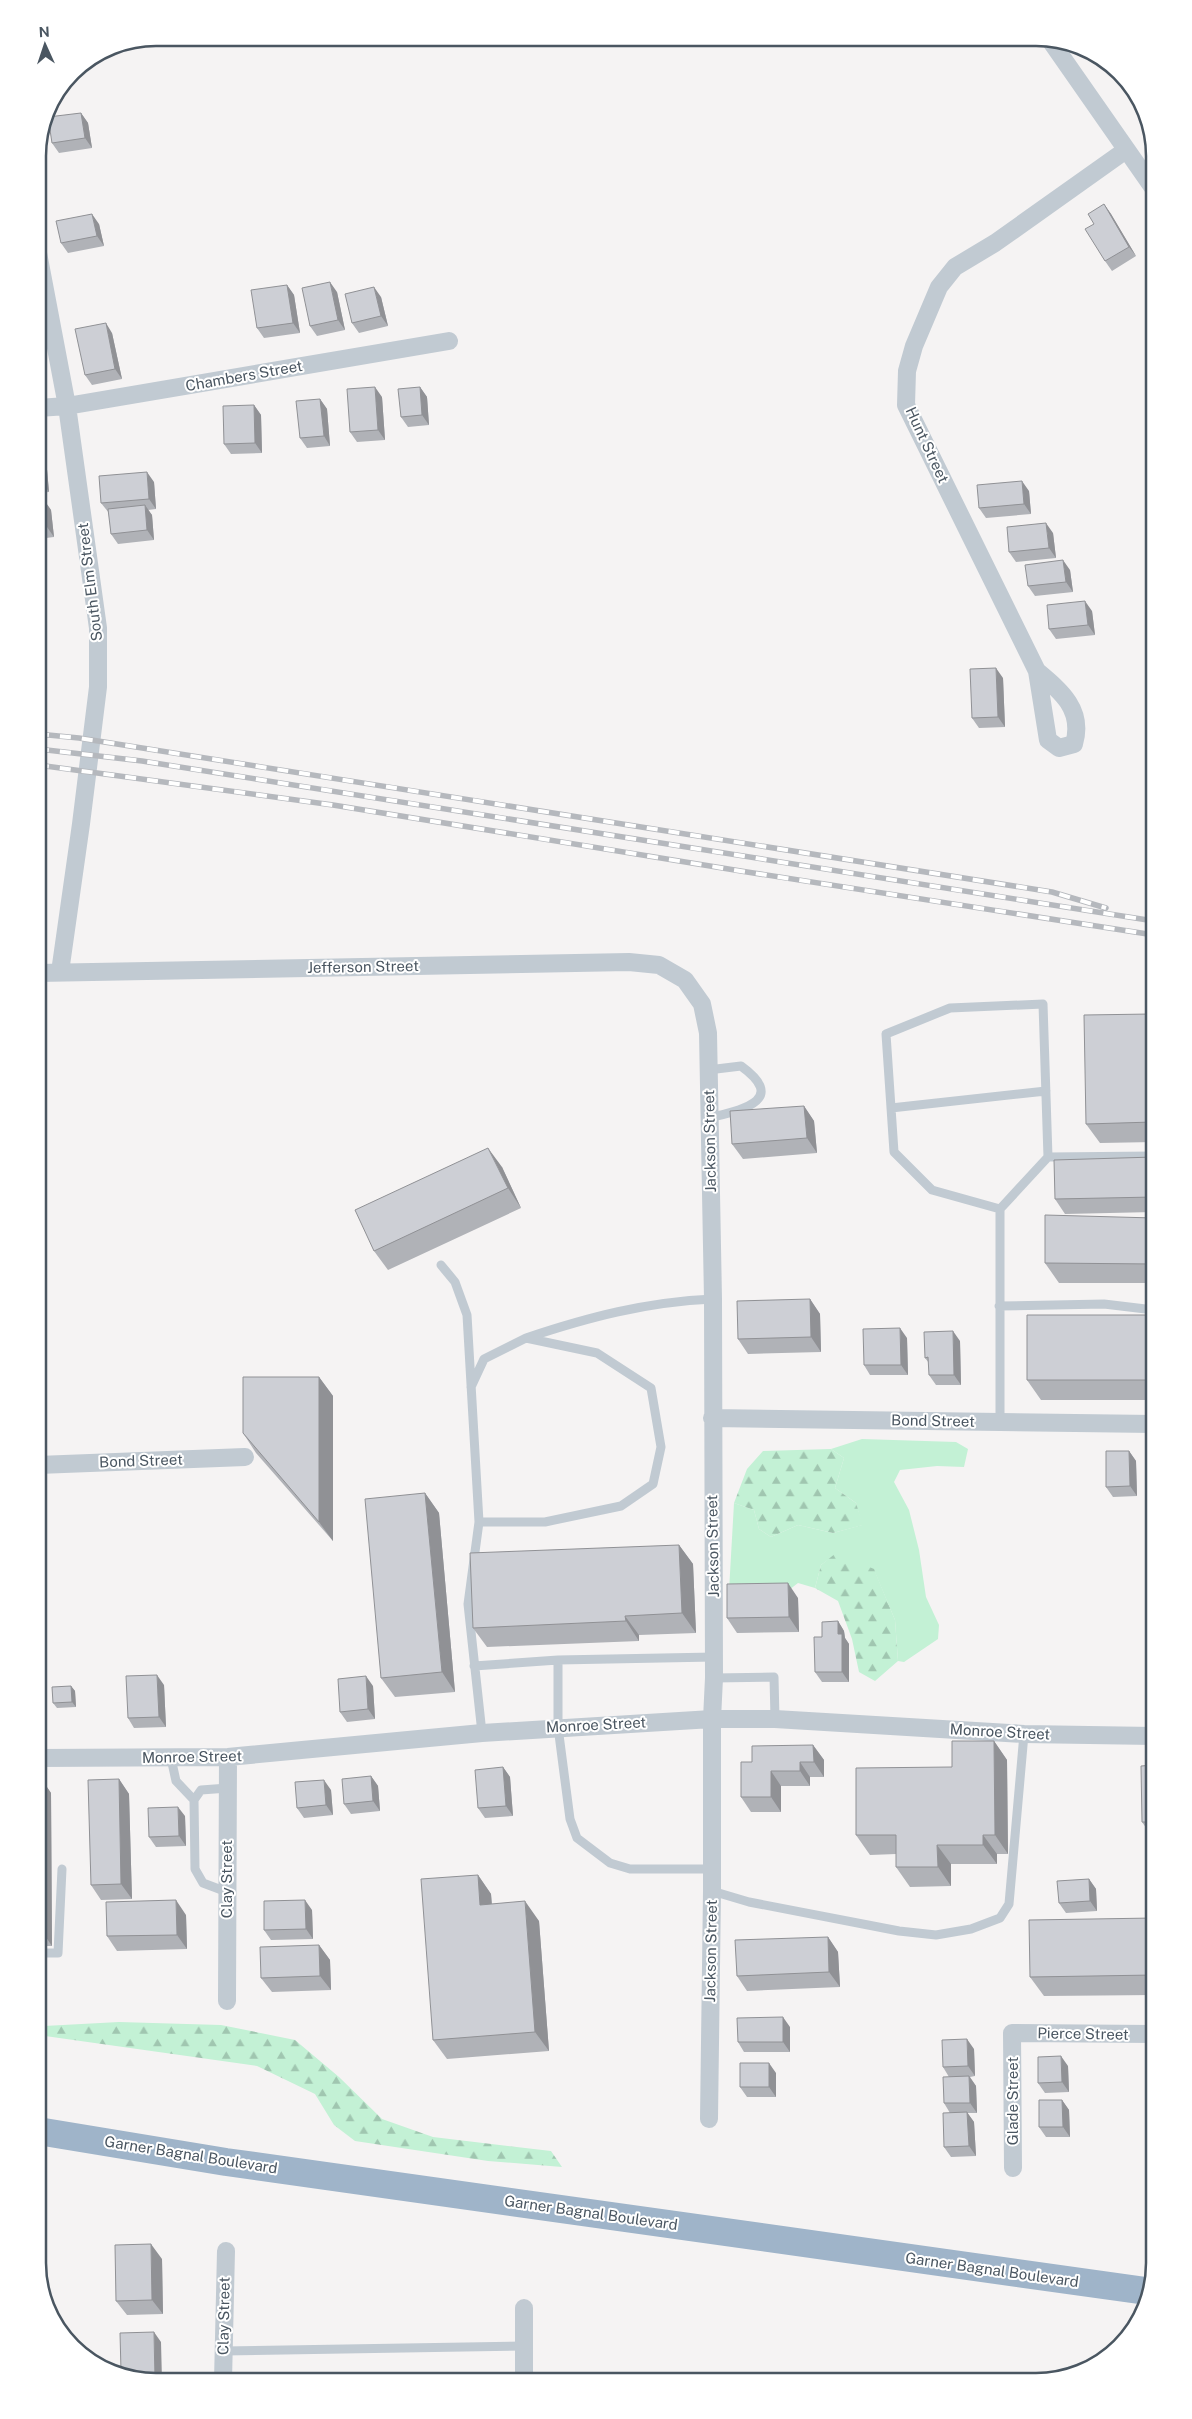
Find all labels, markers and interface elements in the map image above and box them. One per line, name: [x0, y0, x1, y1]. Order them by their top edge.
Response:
north arrow: [20, 20, 70, 70]
text: N: [38, 24, 50, 40]
street label: Chambers Street: [184, 357, 304, 394]
street label: Hunt Street: [902, 404, 953, 486]
street label: South Elm Street: [74, 522, 105, 642]
street label: Jefferson Street: [307, 957, 419, 976]
street label: Jackson Street: [700, 1089, 719, 1192]
street label: Bond Street: [891, 1411, 975, 1430]
street label: Bond Street: [99, 1451, 183, 1470]
street label: Jackson Street: [703, 1494, 722, 1597]
street label: Monroe Street: [545, 1713, 647, 1736]
street label: Monroe Street: [949, 1720, 1051, 1743]
street label: Monroe Street: [142, 1747, 242, 1766]
street label: Clay Street: [218, 1840, 235, 1918]
street label: Jackson Street: [701, 1899, 720, 2002]
street label: Pierce Street: [1037, 2024, 1129, 2043]
street label: Glade Street: [1004, 2057, 1021, 2145]
street label: Garner Bagnal Boulevard: [103, 2132, 279, 2177]
street label: Garner Bagnal Boulevard: [503, 2192, 679, 2233]
street label: Garner Bagnal Boulevard: [904, 2249, 1080, 2290]
street label: Clay Street: [214, 2277, 233, 2355]

